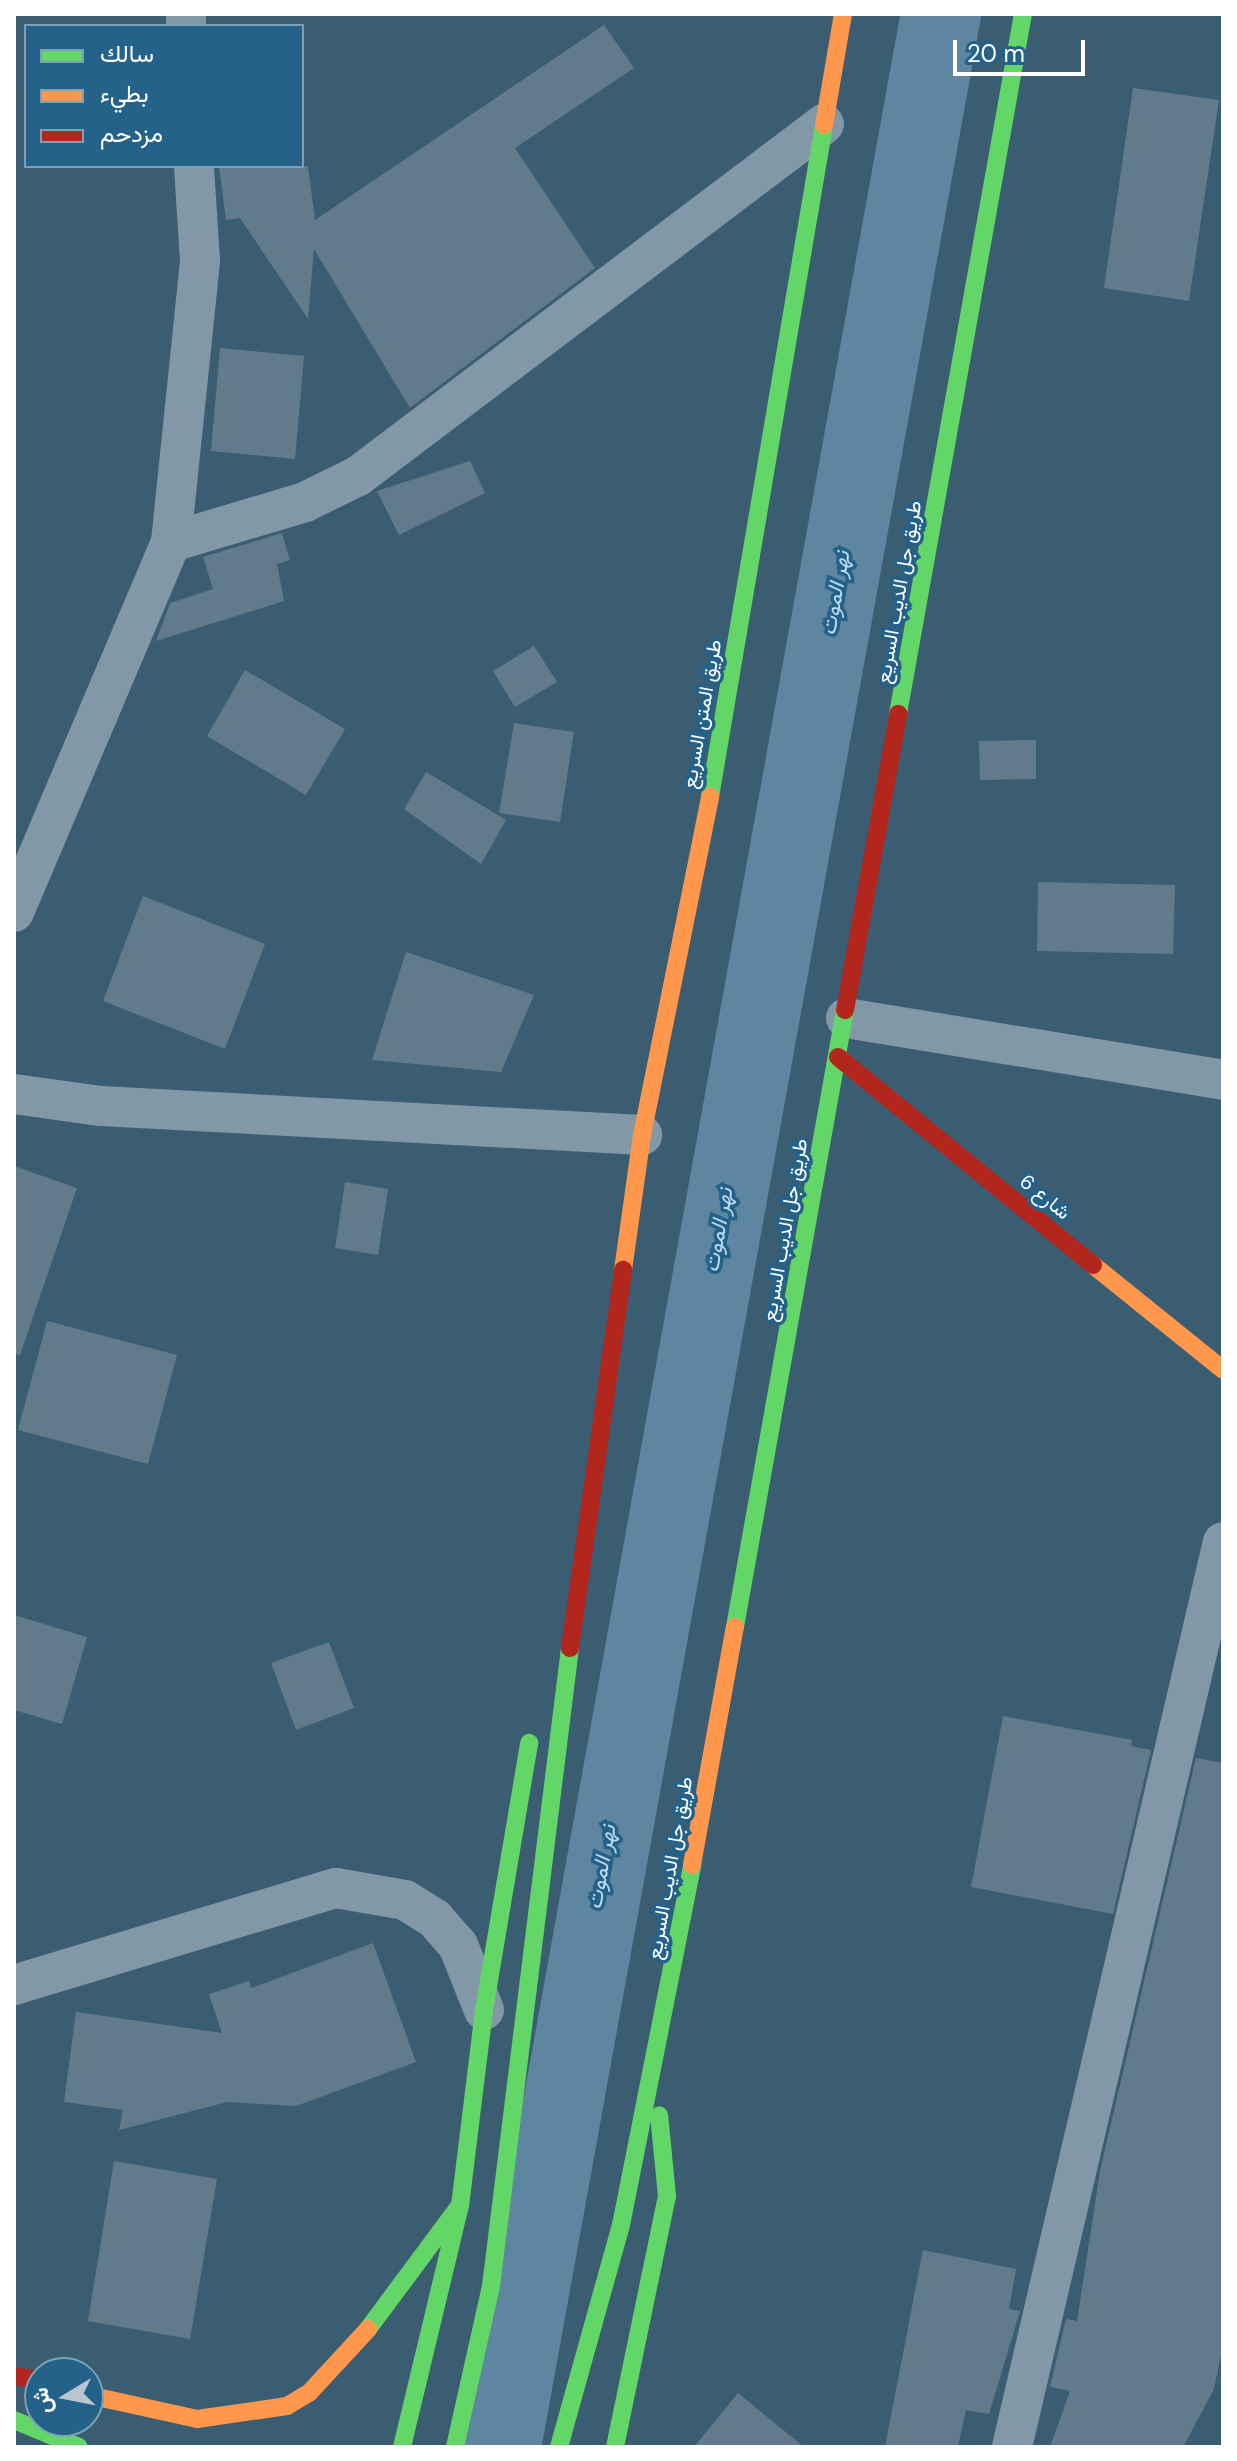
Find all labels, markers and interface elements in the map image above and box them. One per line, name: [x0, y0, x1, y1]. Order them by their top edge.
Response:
legend: [24, 24, 304, 168]
scale bar: [957, 24, 1089, 74]
text: سالك: [100, 38, 154, 69]
text: 20 m: [967, 38, 1025, 69]
text: بطيء: [100, 78, 149, 109]
text: مزدحم: [100, 118, 163, 149]
street label: طريق جل الديب السريع: [871, 499, 927, 685]
water label: نهر الموت: [815, 549, 855, 637]
street label: طريق المتن السريع: [677, 638, 727, 790]
street label: طريق جل الديب السريع: [757, 1137, 813, 1323]
street label: شارع 6: [1015, 1169, 1075, 1225]
water label: نهر الموت: [698, 1186, 738, 1274]
street label: طريق جل الديب السريع: [642, 1775, 698, 1961]
water label: نهر الموت: [581, 1823, 621, 1911]
north arrow: [24, 2357, 104, 2437]
text: ش: [25, 2385, 58, 2416]

